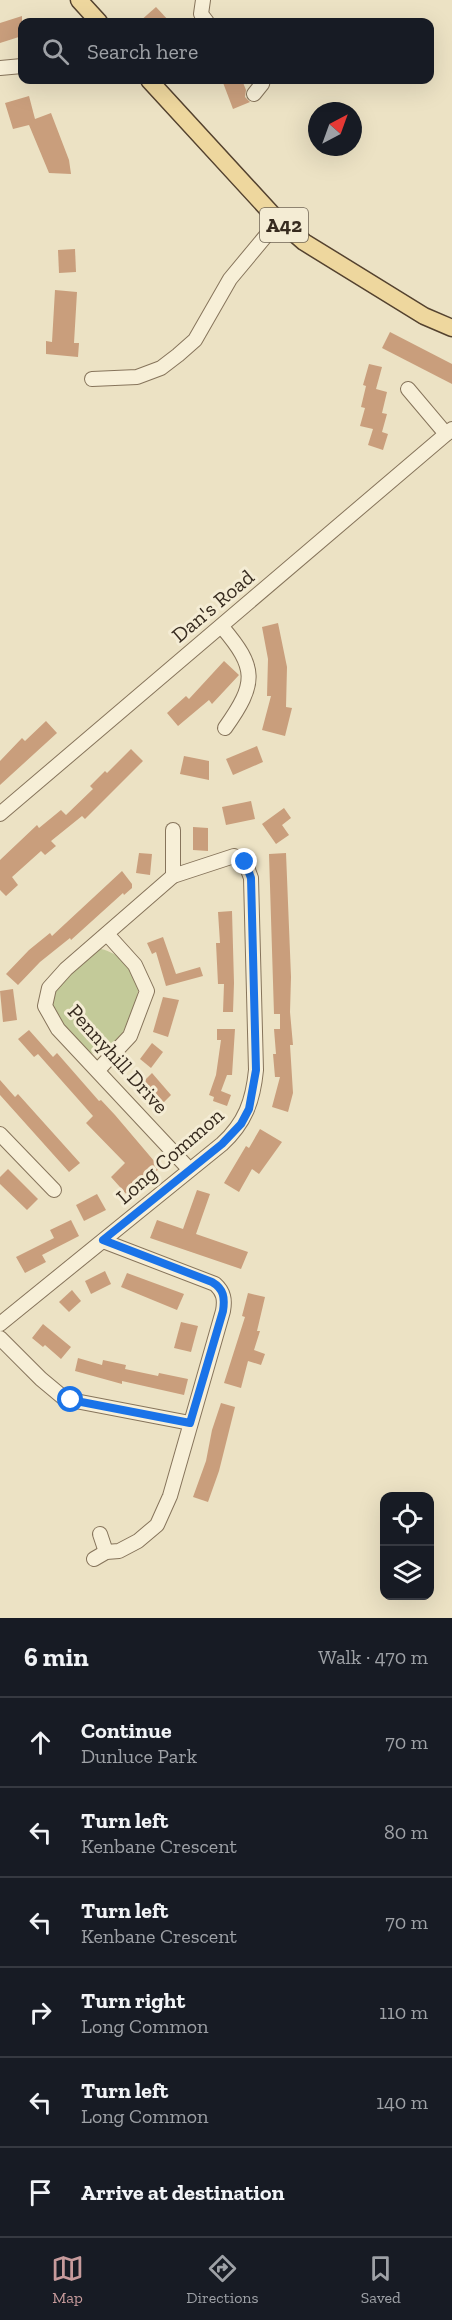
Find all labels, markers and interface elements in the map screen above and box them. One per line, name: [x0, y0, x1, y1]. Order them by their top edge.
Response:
search box: [18, 18, 434, 84]
icon: search: [39, 35, 72, 68]
text: Search here: [87, 38, 198, 65]
north arrow: [308, 102, 362, 156]
road number: A42: [260, 208, 308, 242]
street label: Dan's Road: [166, 564, 259, 647]
route end: [231, 848, 257, 874]
street label: Pennyhill Drive: [63, 999, 174, 1119]
street label: Long Common: [111, 1102, 228, 1209]
route start: [57, 1386, 83, 1412]
map controls: [380, 1492, 434, 1600]
button: locate: [380, 1492, 434, 1546]
button: layers: [380, 1546, 434, 1600]
text: 6 min: [24, 1641, 89, 1673]
text: Walk · 470 m: [318, 1645, 428, 1669]
text: Continue: [81, 1717, 172, 1744]
icon: ahead: [24, 1726, 57, 1759]
text: 70 m: [385, 1730, 428, 1754]
text: Dunluce Park: [81, 1744, 197, 1768]
text: Turn left: [81, 1807, 168, 1834]
icon: left: [24, 1816, 57, 1849]
text: 80 m: [384, 1820, 428, 1844]
text: Kenbane Crescent: [81, 1834, 237, 1858]
text: Turn left: [81, 1897, 168, 1924]
icon: left: [24, 1906, 57, 1939]
text: 70 m: [385, 1910, 428, 1934]
text: Kenbane Crescent: [81, 1924, 237, 1948]
text: Turn right: [81, 1987, 185, 2014]
icon: right: [24, 1996, 57, 2029]
text: 110 m: [379, 2000, 428, 2024]
text: Long Common: [81, 2014, 209, 2038]
text: Turn left: [81, 2077, 168, 2104]
icon: left: [24, 2086, 57, 2119]
text: 140 m: [376, 2090, 428, 2114]
text: Long Common: [81, 2104, 209, 2128]
icon: arrive: [24, 2176, 57, 2209]
text: Arrive at destination: [81, 2179, 284, 2206]
tab: Map: [51, 2252, 84, 2307]
tab: Directions: [186, 2252, 259, 2307]
tab: Saved: [361, 2252, 401, 2307]

